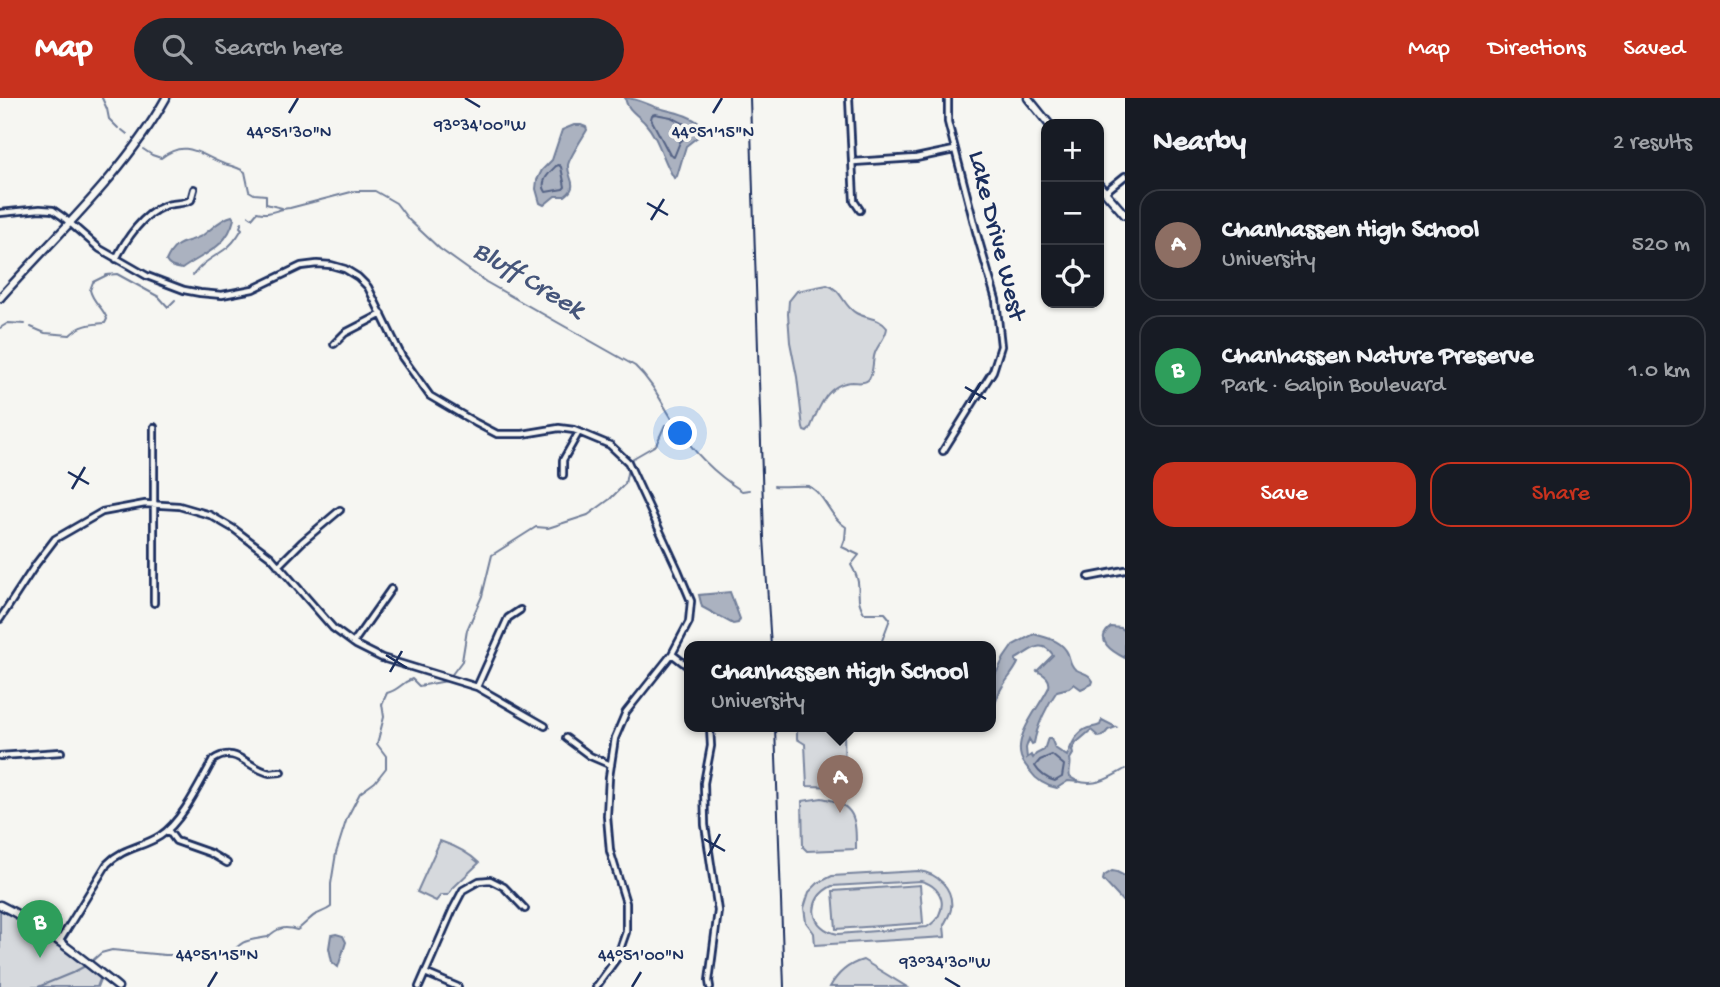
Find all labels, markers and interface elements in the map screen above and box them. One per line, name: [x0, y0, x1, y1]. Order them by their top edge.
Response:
search box: [134, 18, 624, 81]
text: Map: [35, 30, 92, 68]
icon: search: [158, 30, 196, 68]
text: Search here: [214, 34, 343, 65]
text: Map: [1408, 35, 1450, 64]
text: Directions: [1488, 35, 1586, 64]
text: Saved: [1624, 35, 1685, 64]
text: 93°34'00"W: [433, 116, 526, 137]
map controls: [1041, 119, 1104, 308]
button: +: [1041, 119, 1104, 182]
text: 44°51'30"N: [246, 123, 332, 144]
text: 44°51'15"N: [672, 123, 754, 144]
text: Nearby: [1153, 126, 1246, 161]
text: 2 results: [1613, 130, 1692, 157]
street label: Lake Drive West: [959, 148, 1032, 326]
button: −: [1041, 182, 1104, 245]
text: Chanhassen High School: [1222, 216, 1479, 247]
text: A: [1171, 232, 1185, 259]
text: 520 m: [1632, 232, 1690, 259]
water label: Bluff Creek: [466, 235, 592, 328]
button: locate: [1041, 245, 1104, 308]
text: University: [1222, 247, 1316, 274]
text: Chanhassen Nature Preserve: [1222, 342, 1533, 373]
text: B: [1172, 358, 1184, 385]
text: 1.0 km: [1628, 358, 1690, 385]
text: Park · Galpin Boulevard: [1222, 373, 1445, 400]
your location: [663, 416, 697, 450]
button: Save: [1153, 462, 1416, 527]
button: Share: [1430, 462, 1692, 527]
popup: [684, 641, 996, 732]
text: Chanhassen High School: [711, 658, 969, 689]
text: University: [711, 689, 805, 716]
pin: A: [817, 755, 863, 813]
pin: B: [17, 900, 63, 958]
text: 44°51'15"N: [176, 946, 258, 967]
text: 44°51'00"N: [598, 946, 684, 967]
text: 93°34'30"W: [898, 953, 991, 974]

